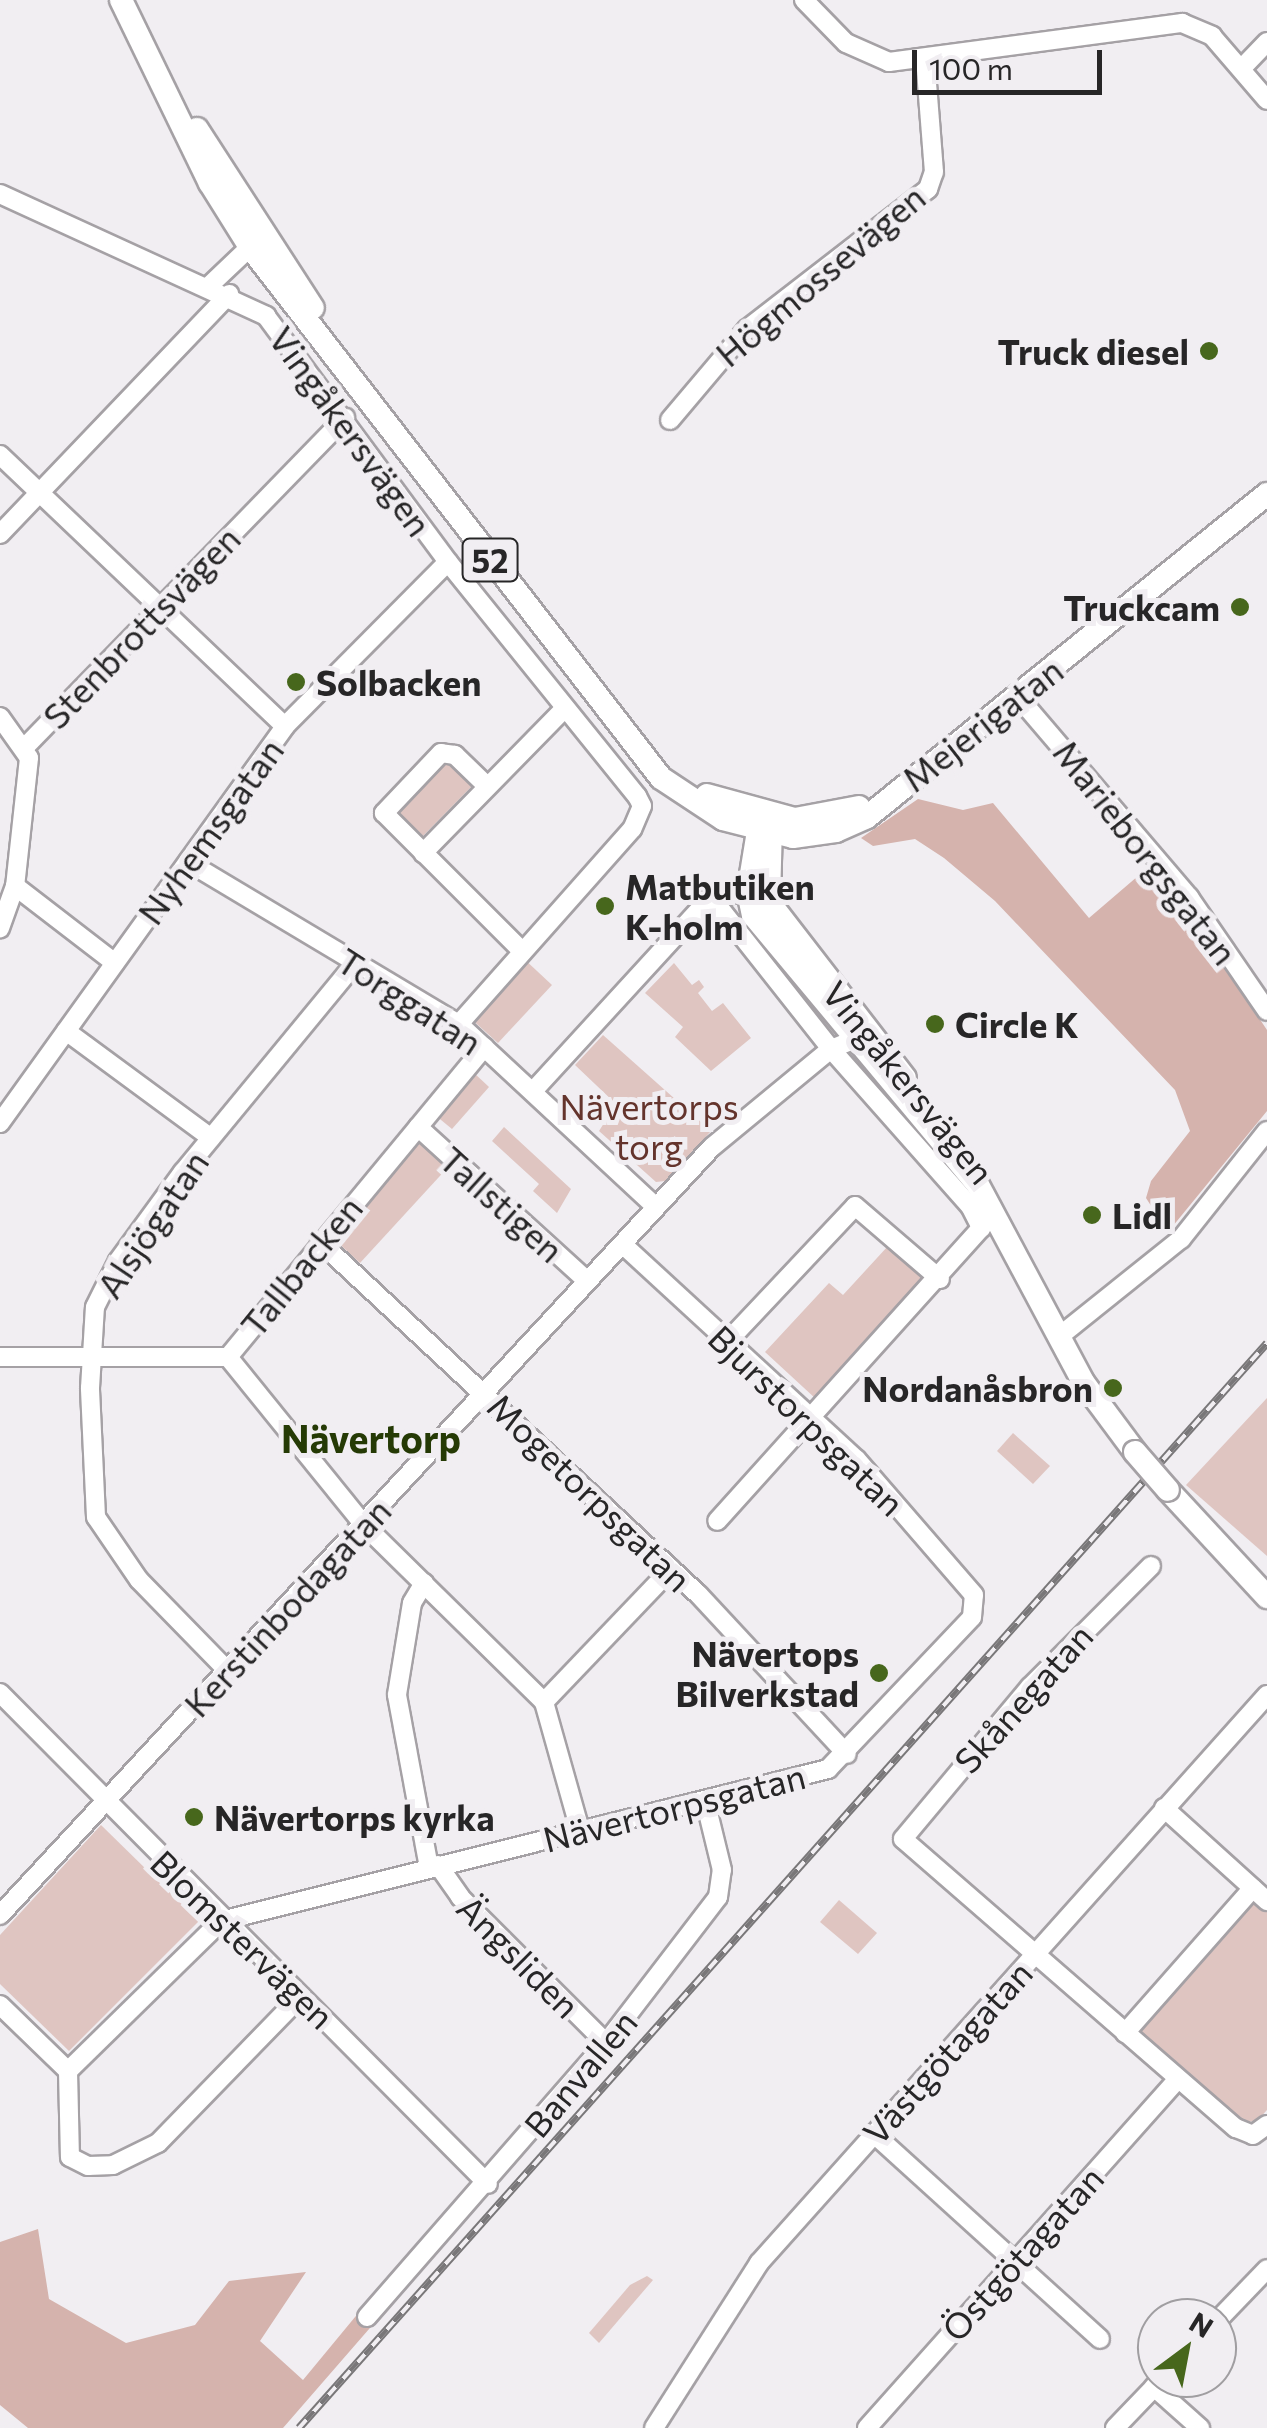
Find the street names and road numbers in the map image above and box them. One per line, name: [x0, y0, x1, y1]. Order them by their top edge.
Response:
street label: Högmossevägen: [707, 175, 933, 375]
street label: Vingåkersvägen: [261, 318, 441, 544]
street label: Stenbrottsvägen: [34, 517, 248, 737]
road number: 52: [460, 533, 520, 587]
street label: Mejerigatan: [893, 648, 1071, 800]
street label: Nyhemsgatan: [129, 730, 291, 932]
street label: Marieborgsgatan: [1045, 731, 1247, 973]
street label: Torggatan: [330, 939, 490, 1063]
street label: Vingåkersvägen: [815, 972, 1003, 1192]
street label: Tallstigen: [432, 1138, 572, 1270]
street label: Alsjögatan: [87, 1142, 217, 1306]
street label: Tallbacken: [232, 1187, 370, 1345]
street label: Bjurstorpsgatan: [701, 1316, 913, 1524]
street label: Mogetorpsgatan: [480, 1384, 700, 1600]
street label: Kerstinbodagatan: [175, 1489, 399, 1725]
street label: Skånegatan: [945, 1615, 1101, 1781]
street label: Nävertorpsgatan: [538, 1754, 810, 1860]
street label: Blomstervägen: [143, 1841, 343, 2037]
street label: Ängsliden: [449, 1886, 589, 2026]
street label: Västgötagatan: [854, 1952, 1040, 2152]
street label: Banvallen: [515, 2001, 645, 2145]
street label: Östgötagatan: [933, 2157, 1111, 2349]

